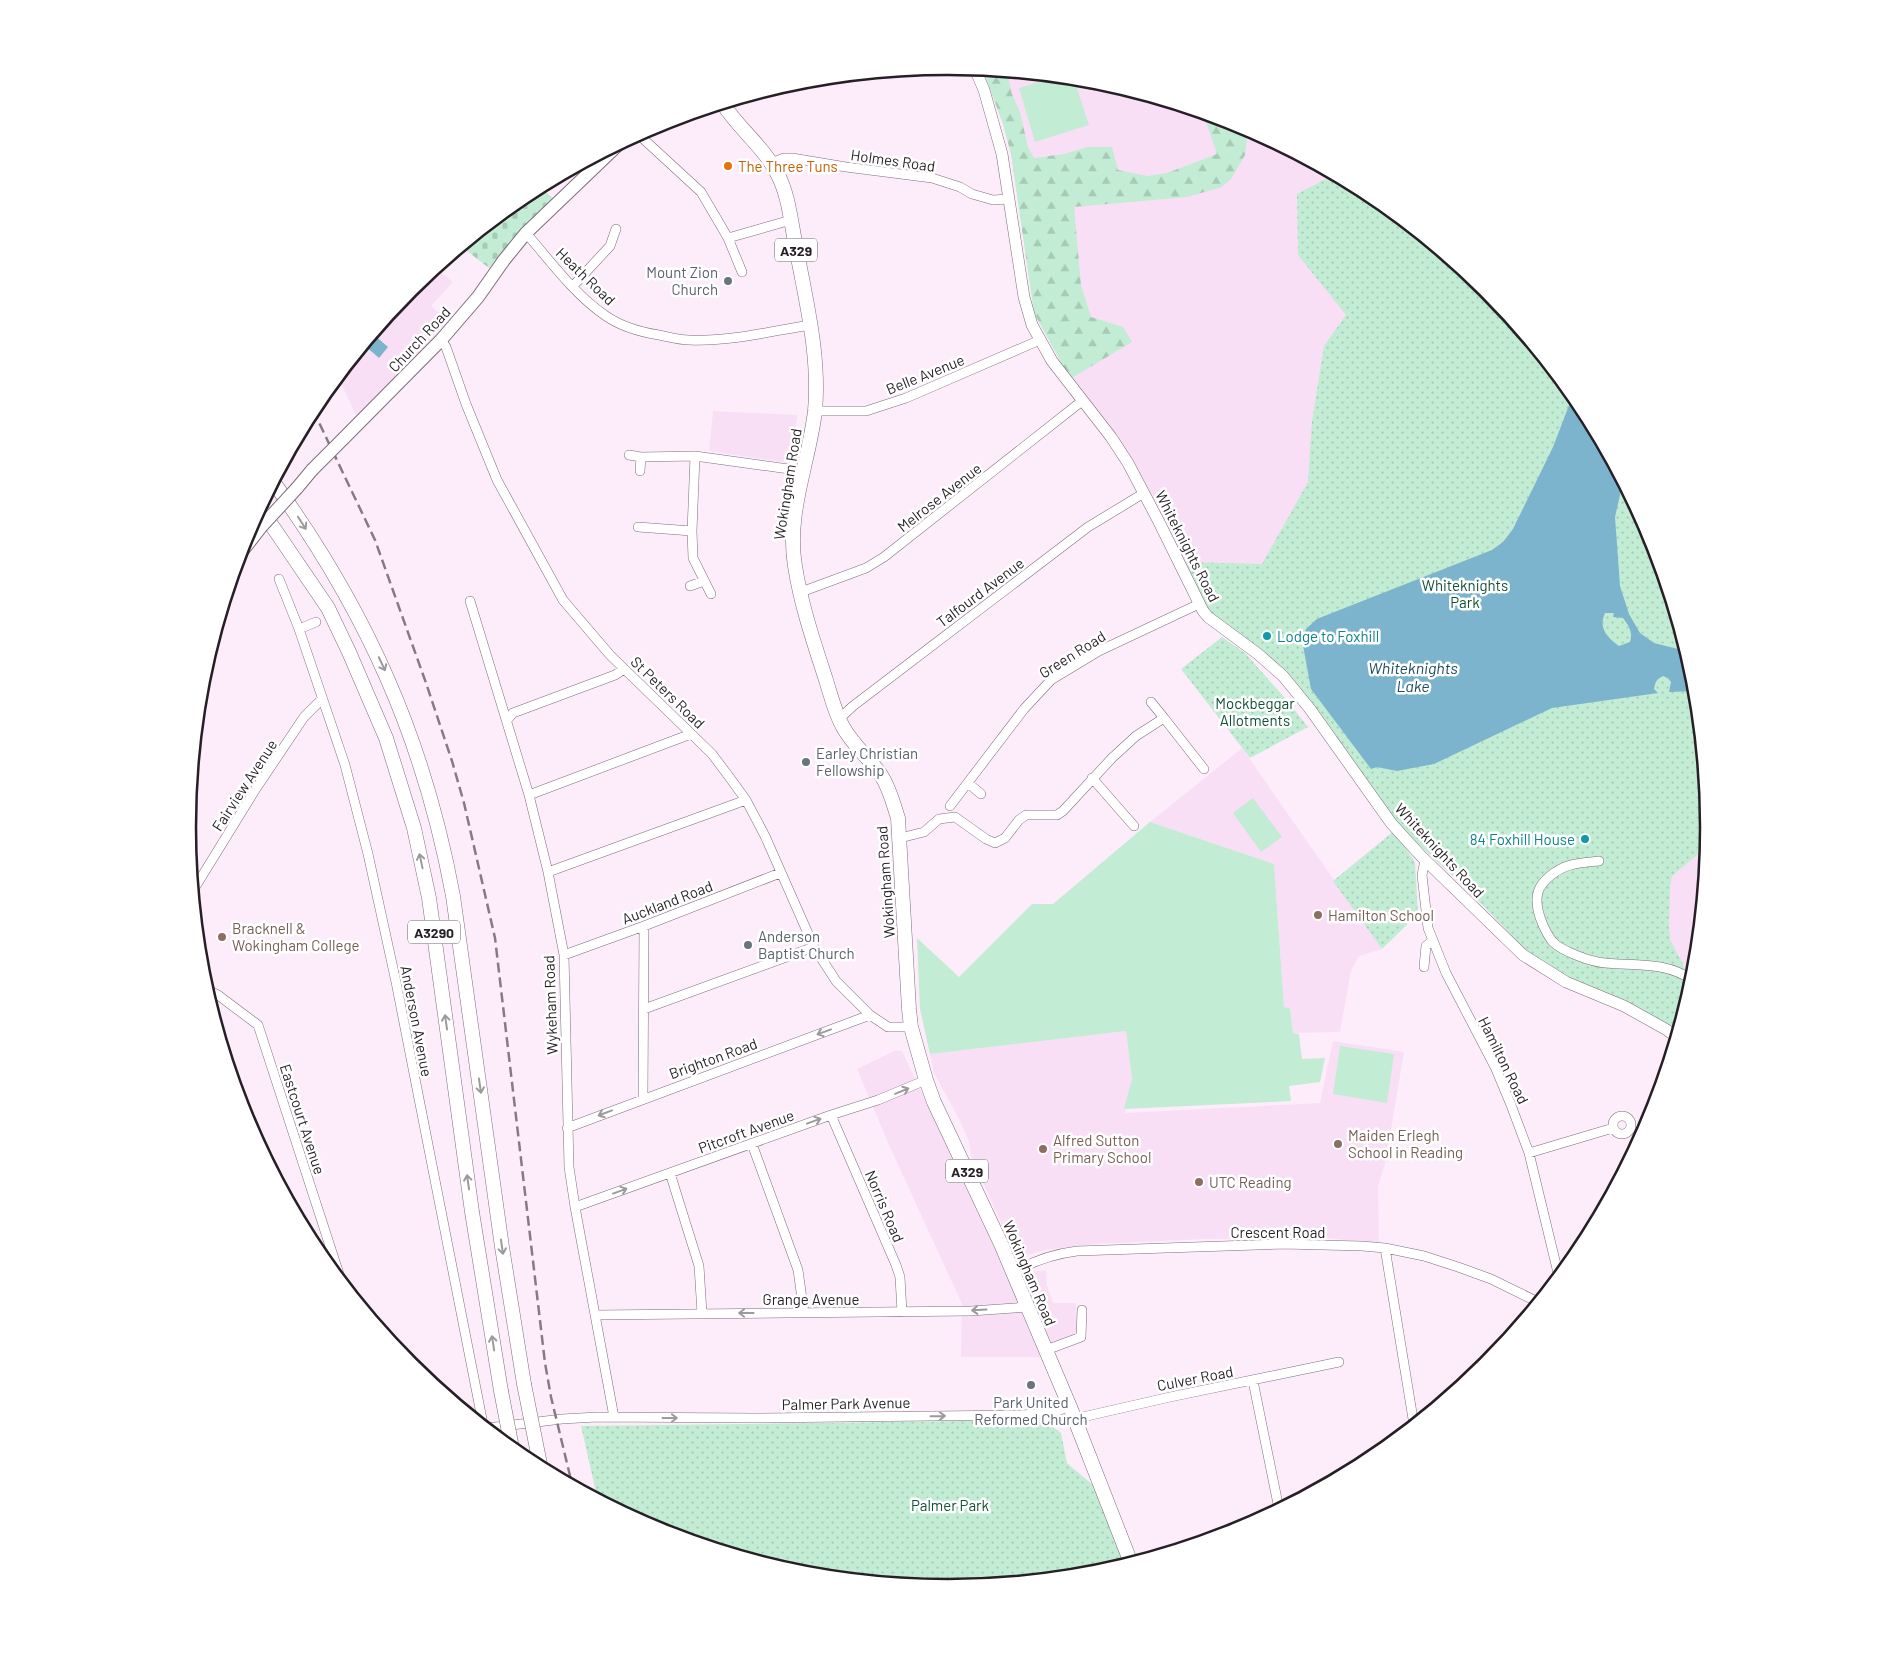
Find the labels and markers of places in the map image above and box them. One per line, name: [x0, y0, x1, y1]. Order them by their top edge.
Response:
place label: The Three Tuns: [738, 157, 838, 175]
marker: The Three Tuns: [722, 160, 734, 172]
place label: Mount Zion Church: [646, 263, 718, 298]
marker: Mount Zion Church: [722, 275, 734, 287]
place label: Lodge to Foxhill: [1277, 627, 1379, 645]
marker: Lodge to Foxhill: [1261, 630, 1273, 642]
place label: Earley Christian Fellowship: [816, 744, 918, 779]
marker: Earley Christian Fellowship: [800, 756, 812, 768]
place label: 84 Foxhill House: [1470, 830, 1575, 848]
marker: 84 Foxhill House: [1579, 833, 1591, 845]
place label: Hamilton School: [1328, 906, 1434, 924]
marker: Hamilton School: [1312, 909, 1324, 921]
place label: Bracknell & Wokingham College: [232, 919, 359, 954]
place label: Anderson Baptist Church: [758, 927, 855, 962]
marker: Bracknell & Wokingham College: [216, 931, 228, 943]
marker: Anderson Baptist Church: [742, 939, 754, 951]
place label: Maiden Erlegh School in Reading: [1348, 1126, 1463, 1161]
place label: Alfred Sutton Primary School: [1053, 1131, 1151, 1166]
marker: Maiden Erlegh School in Reading: [1332, 1138, 1344, 1150]
marker: Alfred Sutton Primary School: [1037, 1143, 1049, 1155]
place label: UTC Reading: [1209, 1173, 1292, 1191]
marker: UTC Reading: [1193, 1176, 1205, 1188]
marker: Park United Reformed Church: [1025, 1379, 1037, 1391]
place label: Park United Reformed Church: [974, 1393, 1088, 1428]

